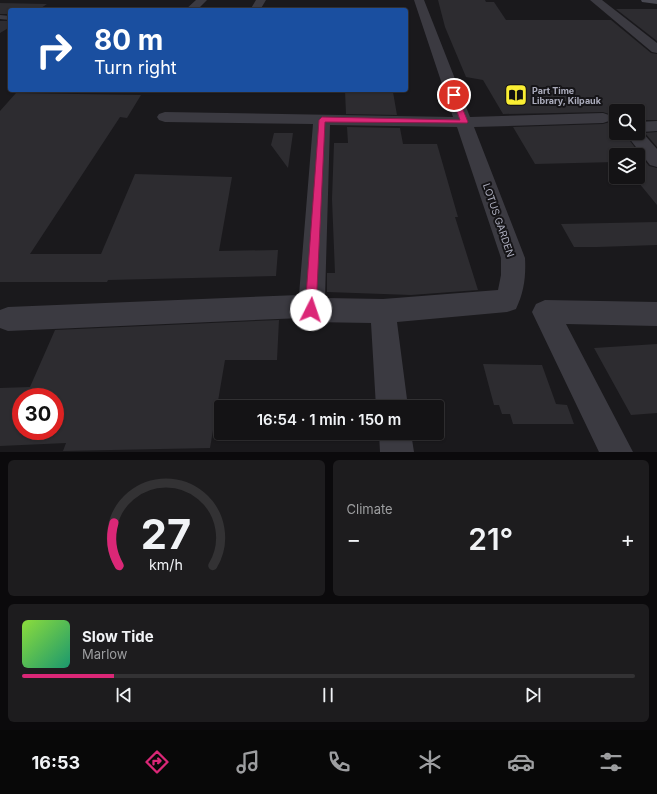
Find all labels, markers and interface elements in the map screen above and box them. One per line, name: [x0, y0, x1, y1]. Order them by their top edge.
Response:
text: 80 m: [94, 23, 163, 57]
icon: right: [28, 24, 80, 76]
text: Turn right: [94, 57, 177, 78]
pin: [437, 78, 471, 112]
library icon: Part Time Library, Kilpauk: [503, 82, 529, 108]
icon: arrive: [443, 84, 465, 106]
place label: Part Time Library, Kilpauk: [532, 85, 602, 106]
map controls: [609, 104, 645, 184]
button: search: [609, 104, 645, 140]
button: layers: [609, 148, 645, 184]
street label: LOTUS GARDEN: [481, 182, 517, 258]
position arrow: [290, 289, 332, 331]
speed limit sign: 30: [12, 388, 64, 440]
text: 16:54 · 1 min · 150 m: [257, 410, 401, 429]
text: Climate: [347, 501, 393, 517]
text: 27: [141, 509, 191, 559]
text: 21°: [468, 521, 513, 557]
text: −: [347, 526, 361, 552]
text: +: [620, 526, 635, 552]
text: km/h: [149, 556, 183, 573]
text: Slow Tide: [82, 627, 154, 646]
text: Marlow: [82, 646, 128, 662]
icon: previous: [113, 684, 135, 706]
icon: pause: [317, 684, 339, 706]
icon: next: [522, 684, 544, 706]
icon: directions: [143, 748, 171, 776]
icon: music: [234, 748, 262, 776]
icon: phone: [325, 748, 353, 776]
icon: climate: [416, 748, 444, 776]
icon: car: [507, 748, 535, 776]
icon: filters: [597, 748, 625, 776]
text: 16:53: [31, 752, 80, 773]

